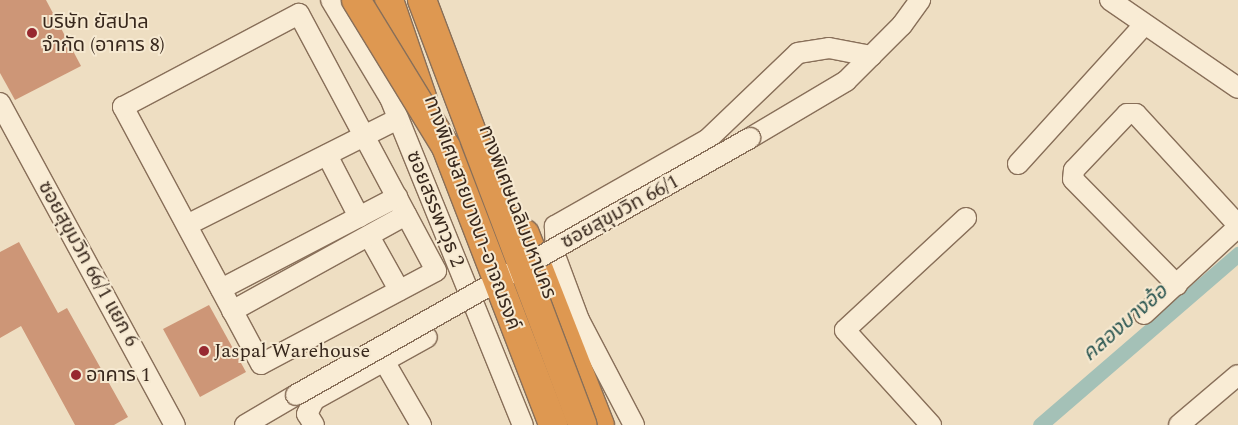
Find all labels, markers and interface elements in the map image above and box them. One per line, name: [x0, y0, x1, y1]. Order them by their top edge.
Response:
place label: บริษัท ยัสปาล จำกัด (อาคาร 8): [42, 10, 165, 57]
marker: บริษัท ยัสปาล จำกัด (อาคาร 8): [26, 27, 38, 39]
street label: ทางพิเศษสายบางนา-อาจณรงค์: [418, 93, 526, 333]
street label: ทางพิเศษเฉลิมมหานคร: [473, 122, 561, 302]
street label: ซอยสรรพาวุธ 2: [401, 147, 469, 271]
street label: ซอยสุขุมวิท 66/1: [557, 170, 683, 254]
street label: ซอยสุขุมวิท 66/1 แยก 6: [32, 177, 144, 351]
water label: คลองบางอ้อ: [1077, 279, 1173, 367]
place label: Jaspal Warehouse: [214, 339, 370, 363]
marker: Jaspal Warehouse: [198, 345, 210, 357]
place label: อาคาร 1: [86, 363, 151, 387]
marker: อาคาร 1: [70, 369, 82, 381]

